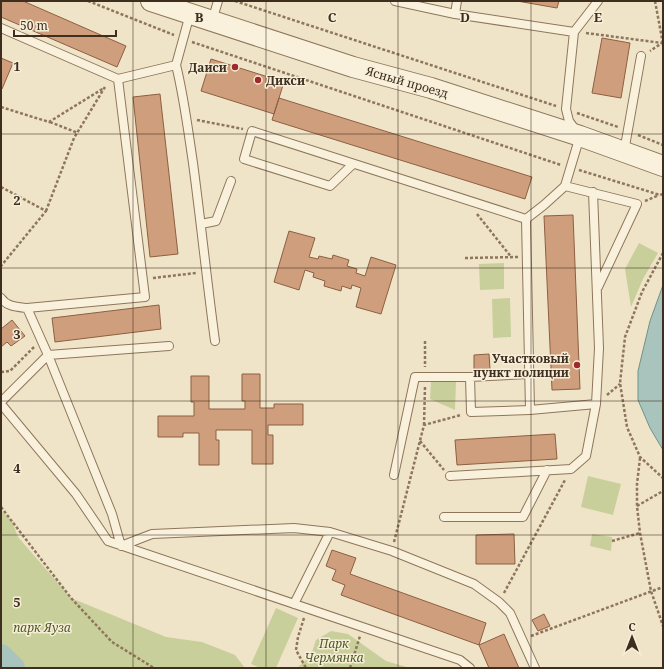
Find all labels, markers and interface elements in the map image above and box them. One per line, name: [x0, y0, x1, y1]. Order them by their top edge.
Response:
text: B: [195, 8, 204, 26]
text: C: [328, 8, 337, 26]
text: D: [460, 8, 470, 26]
text: E: [594, 8, 603, 26]
scale bar: [14, 12, 116, 38]
text: 50 m: [20, 17, 48, 34]
text: 1: [13, 57, 21, 75]
place label: Даиси: [188, 59, 227, 76]
marker: Даиси: [230, 62, 240, 72]
street label: Ясный проезд: [363, 62, 450, 102]
place label: Дикси: [266, 72, 305, 89]
marker: Дикси: [253, 75, 263, 85]
text: 2: [13, 191, 21, 209]
text: 3: [13, 325, 21, 343]
place label: Участковый пункт полиции: [473, 350, 569, 381]
marker: Участковый пункт полиции: [572, 360, 582, 370]
text: 4: [13, 459, 21, 477]
text: 5: [13, 593, 21, 611]
north arrow: [612, 617, 652, 657]
park label: парк Яуза: [13, 619, 71, 636]
text: С: [628, 619, 636, 634]
park label: Парк Чермянка: [305, 635, 364, 666]

